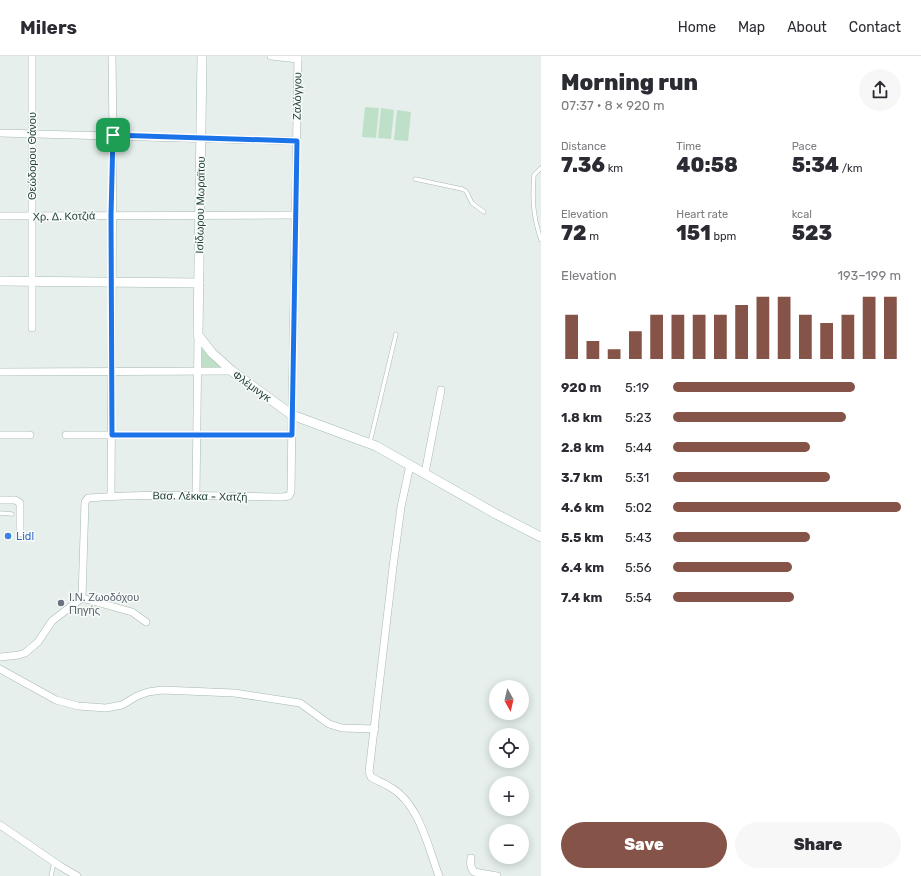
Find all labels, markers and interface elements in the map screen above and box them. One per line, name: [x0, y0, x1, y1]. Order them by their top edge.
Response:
text: Milers: [20, 16, 77, 39]
text: Home: [678, 19, 716, 36]
text: Map: [738, 19, 765, 36]
text: About: [787, 19, 827, 36]
text: Contact: [849, 19, 901, 36]
text: Morning run: [561, 69, 698, 96]
button: share: [859, 69, 901, 111]
street label: Ζαλόγγου: [291, 72, 304, 120]
text: 07:37 · 8 × 920 m: [561, 98, 665, 113]
street label: Θεώδορου Θάνου: [26, 112, 39, 200]
pin: [96, 118, 130, 152]
icon: arrive: [102, 124, 124, 146]
text: Distance: [561, 140, 606, 153]
text: Time: [676, 140, 701, 153]
text: Pace: [792, 140, 817, 153]
text: 7.36: [561, 153, 605, 177]
text: 40:58: [676, 153, 738, 177]
text: 5:34: [792, 153, 839, 177]
street label: Ισίδωρου Μωραϊτου: [193, 156, 208, 254]
text: km: [605, 162, 623, 175]
text: /km: [839, 162, 862, 175]
text: Elevation: [561, 208, 608, 221]
text: Heart rate: [676, 208, 728, 221]
text: kcal: [792, 208, 812, 221]
street label: Χρ. Δ. Κοτζιά: [33, 209, 96, 224]
text: 72: [561, 221, 587, 245]
text: 151: [676, 221, 711, 245]
text: 523: [792, 221, 832, 245]
text: m: [587, 230, 599, 243]
text: bpm: [711, 230, 736, 243]
text: Elevation: [561, 268, 617, 283]
text: 193–199 m: [837, 268, 901, 283]
street label: Φλέμινγκ: [230, 368, 274, 405]
text: 920 m: [561, 380, 601, 395]
text: 5:19: [625, 380, 649, 395]
text: 1.8 km: [561, 410, 602, 425]
text: 5:23: [625, 410, 652, 425]
text: 2.8 km: [561, 440, 604, 455]
text: 5:44: [625, 440, 652, 455]
text: 3.7 km: [561, 470, 603, 485]
text: 5:31: [625, 470, 649, 485]
street label: Βασ. Λέκκα - Χατζή: [152, 489, 248, 504]
text: 4.6 km: [561, 500, 604, 515]
text: 5:02: [625, 500, 652, 515]
place label: Lidl: [16, 530, 34, 543]
text: 5.5 km: [561, 530, 604, 545]
text: 5:43: [625, 530, 652, 545]
marker: Lidl: [3, 531, 13, 541]
text: 6.4 km: [561, 560, 604, 575]
text: 5:56: [625, 560, 652, 575]
text: 7.4 km: [561, 590, 602, 605]
text: 5:54: [625, 590, 652, 605]
place label: Ι.Ν. Ζωοδόχου Πηγής: [69, 591, 139, 617]
marker: Ι.Ν. Ζωοδόχου Πηγής: [56, 598, 66, 608]
north arrow: [489, 680, 529, 720]
map controls: [489, 680, 529, 864]
button: locate: [489, 728, 529, 768]
button: +: [489, 776, 529, 816]
button: Save: [561, 822, 727, 868]
button: Share: [735, 822, 901, 868]
button: −: [489, 824, 529, 864]

